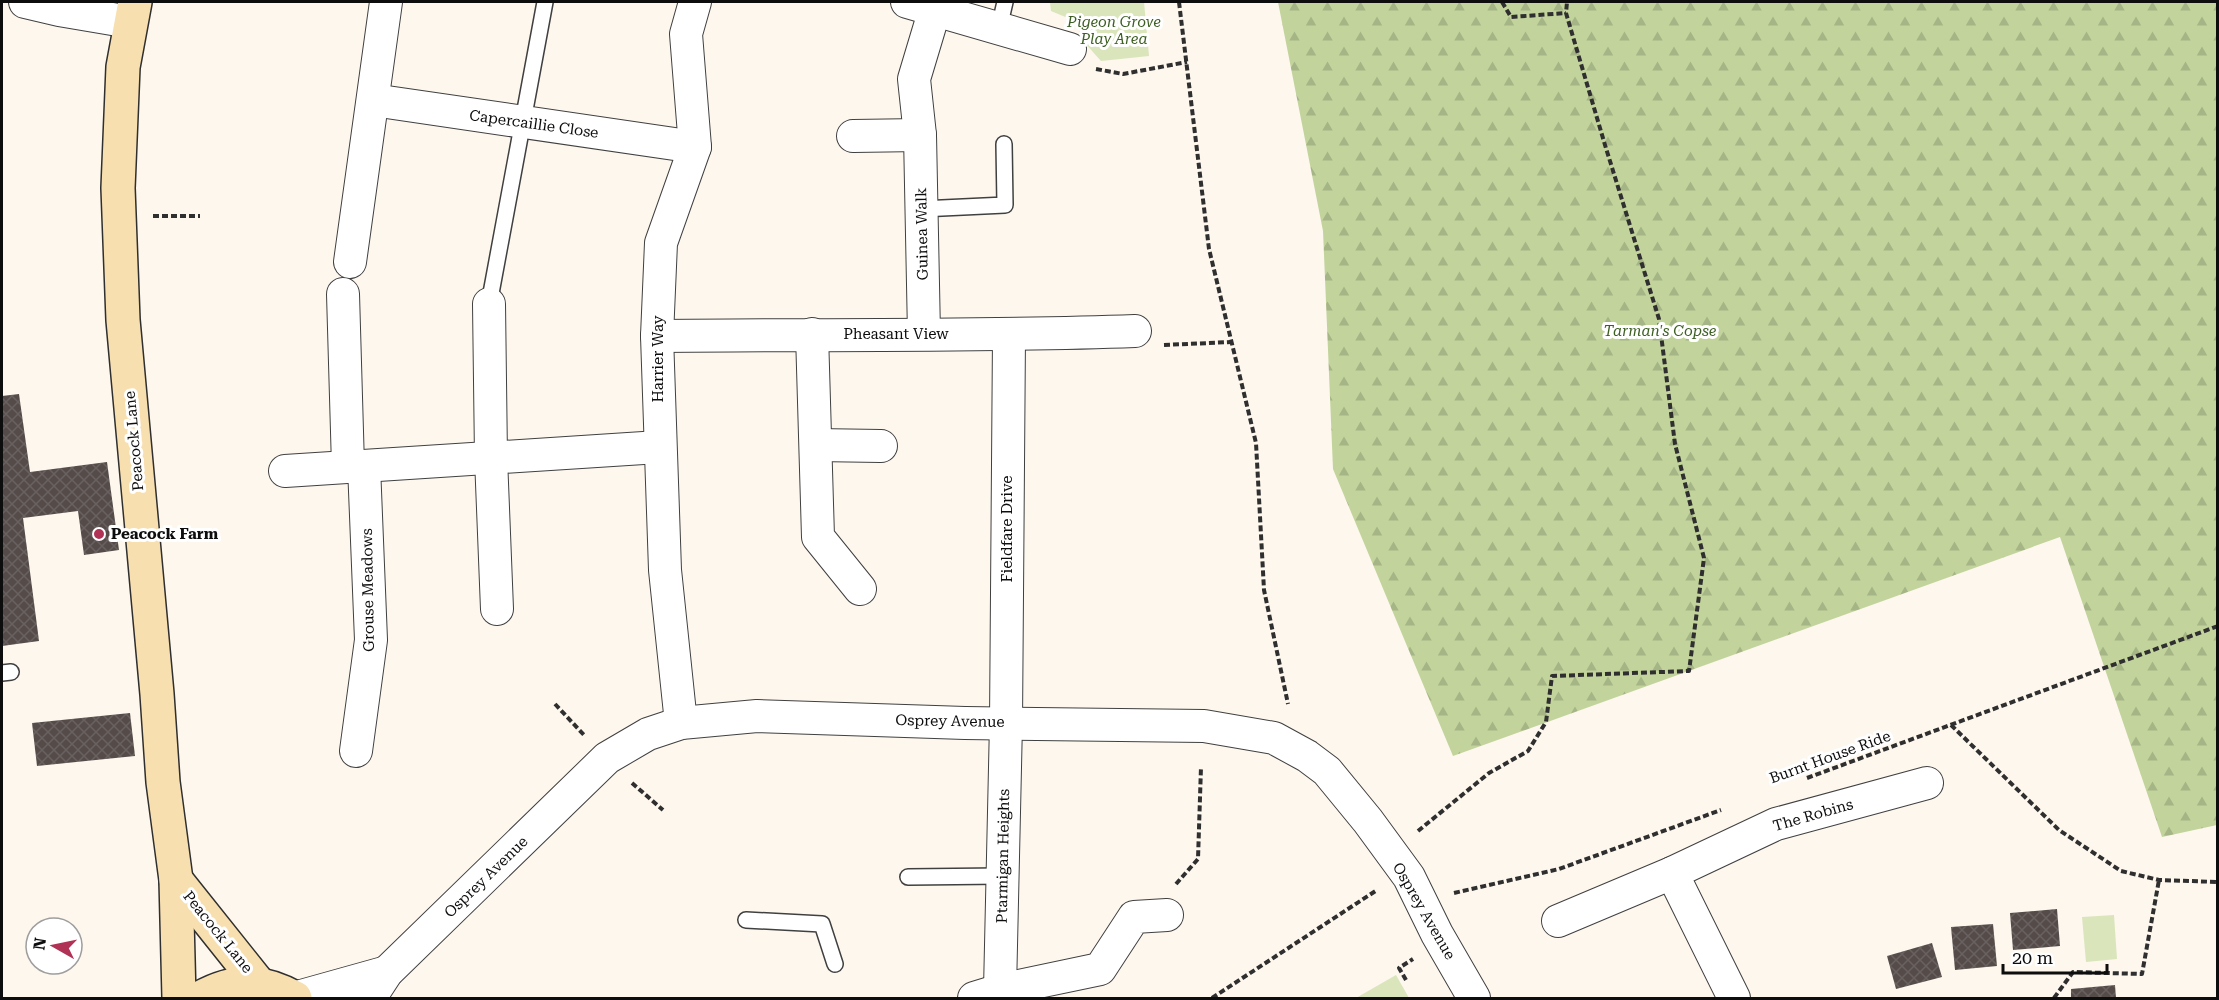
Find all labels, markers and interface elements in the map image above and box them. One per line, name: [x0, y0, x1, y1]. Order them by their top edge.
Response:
park label: Pigeon Grove Play Area: [1066, 13, 1161, 48]
street label: Capercaillie Close: [468, 106, 600, 142]
street label: Guinea Walk: [912, 187, 932, 281]
street label: Harrier Way: [649, 315, 667, 403]
park label: Tarman's Copse: [1604, 322, 1717, 340]
street label: Pheasant View: [843, 325, 949, 343]
street label: Peacock Lane: [121, 390, 147, 492]
street label: Fieldfare Drive: [998, 475, 1016, 583]
place label: Peacock Farm: [111, 525, 219, 543]
marker: Peacock Farm: [92, 527, 106, 541]
street label: Grouse Meadows: [358, 528, 378, 652]
street label: Osprey Avenue: [895, 711, 1005, 731]
street label: Burnt House Ride: [1767, 727, 1893, 787]
street label: Ptarmigan Heights: [993, 789, 1013, 923]
street label: The Robins: [1771, 795, 1855, 835]
street label: Osprey Avenue: [440, 833, 532, 921]
street label: Osprey Avenue: [1389, 859, 1459, 963]
street label: Peacock Lane: [179, 887, 257, 977]
north arrow: [24, 916, 84, 976]
text: N: [29, 936, 50, 951]
scale bar: [2003, 937, 2106, 975]
text: 20 m: [2012, 947, 2053, 968]

